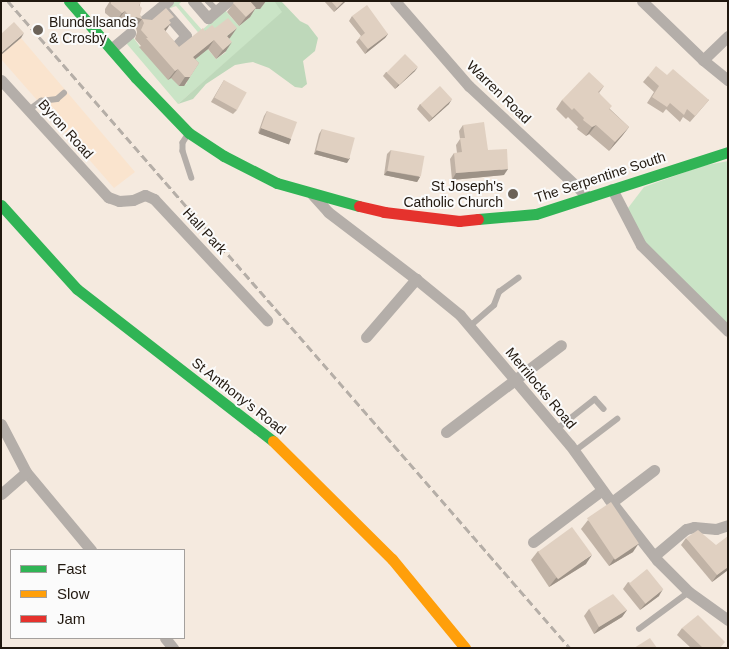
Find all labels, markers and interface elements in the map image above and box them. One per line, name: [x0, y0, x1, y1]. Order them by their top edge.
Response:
place label: Blundellsands & Crosby: [49, 14, 136, 46]
marker: Blundellsands & Crosby: [31, 23, 45, 37]
street label: Warren Road: [463, 57, 535, 127]
street label: Byron Road: [35, 96, 97, 162]
street label: The Serpentine South: [533, 148, 667, 206]
place label: St Joseph's Catholic Church: [403, 178, 503, 210]
marker: St Joseph's Catholic Church: [507, 188, 519, 200]
street label: Hall Park: [179, 205, 231, 257]
street label: Merrilocks Road: [502, 344, 580, 432]
street label: St Anthony's Road: [188, 354, 290, 438]
legend: [10, 549, 185, 639]
text: Fast: [57, 560, 86, 577]
text: Slow: [57, 585, 90, 602]
text: Jam: [57, 610, 85, 627]

